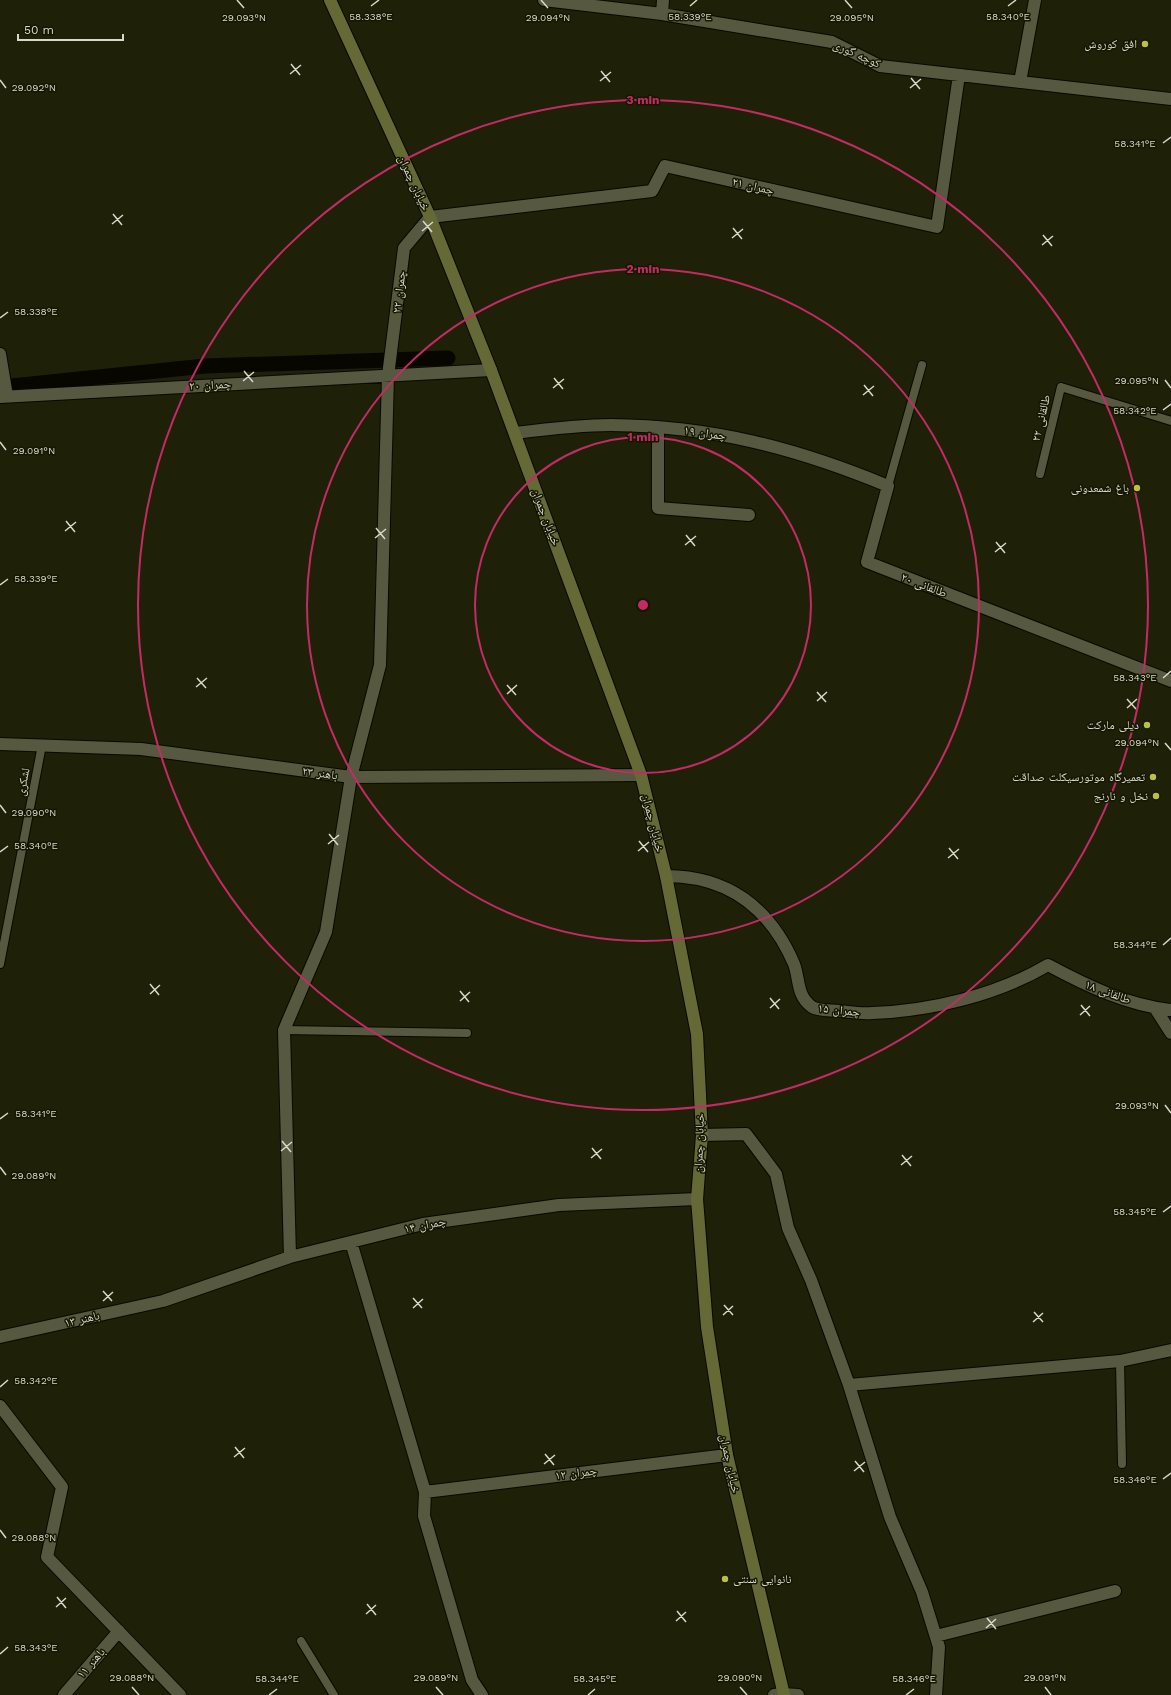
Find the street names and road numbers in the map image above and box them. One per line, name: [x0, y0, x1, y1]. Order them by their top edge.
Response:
street label: کوچه گوری: [831, 37, 883, 71]
street label: خیابان چمران: [395, 153, 433, 214]
street label: چمران ۲۱: [731, 174, 775, 198]
street label: چمران ۲۲: [389, 270, 409, 314]
street label: چمران ۲۰: [189, 377, 232, 393]
street label: طالقانی ۲۲: [1029, 393, 1053, 443]
street label: چمران ۱۹: [683, 423, 727, 443]
street label: خیابان چمران: [528, 487, 563, 548]
street label: طالقانی ۲۰: [899, 570, 949, 600]
street label: باهنر ۲۳: [301, 764, 339, 783]
street label: لشکری: [13, 767, 33, 797]
street label: خیابان چمران: [639, 792, 667, 854]
street label: طالقانی ۱۸: [1083, 977, 1133, 1007]
street label: چمران ۱۵: [817, 1001, 861, 1019]
street label: خیابان چمران: [691, 1113, 707, 1173]
street label: چمران ۱۴: [403, 1214, 447, 1236]
street label: باهنر ۱۳: [63, 1308, 101, 1330]
street label: خیابان چمران: [717, 1433, 743, 1495]
street label: چمران ۱۲: [554, 1463, 598, 1483]
street label: باهنر ۱۱: [74, 1645, 108, 1681]

